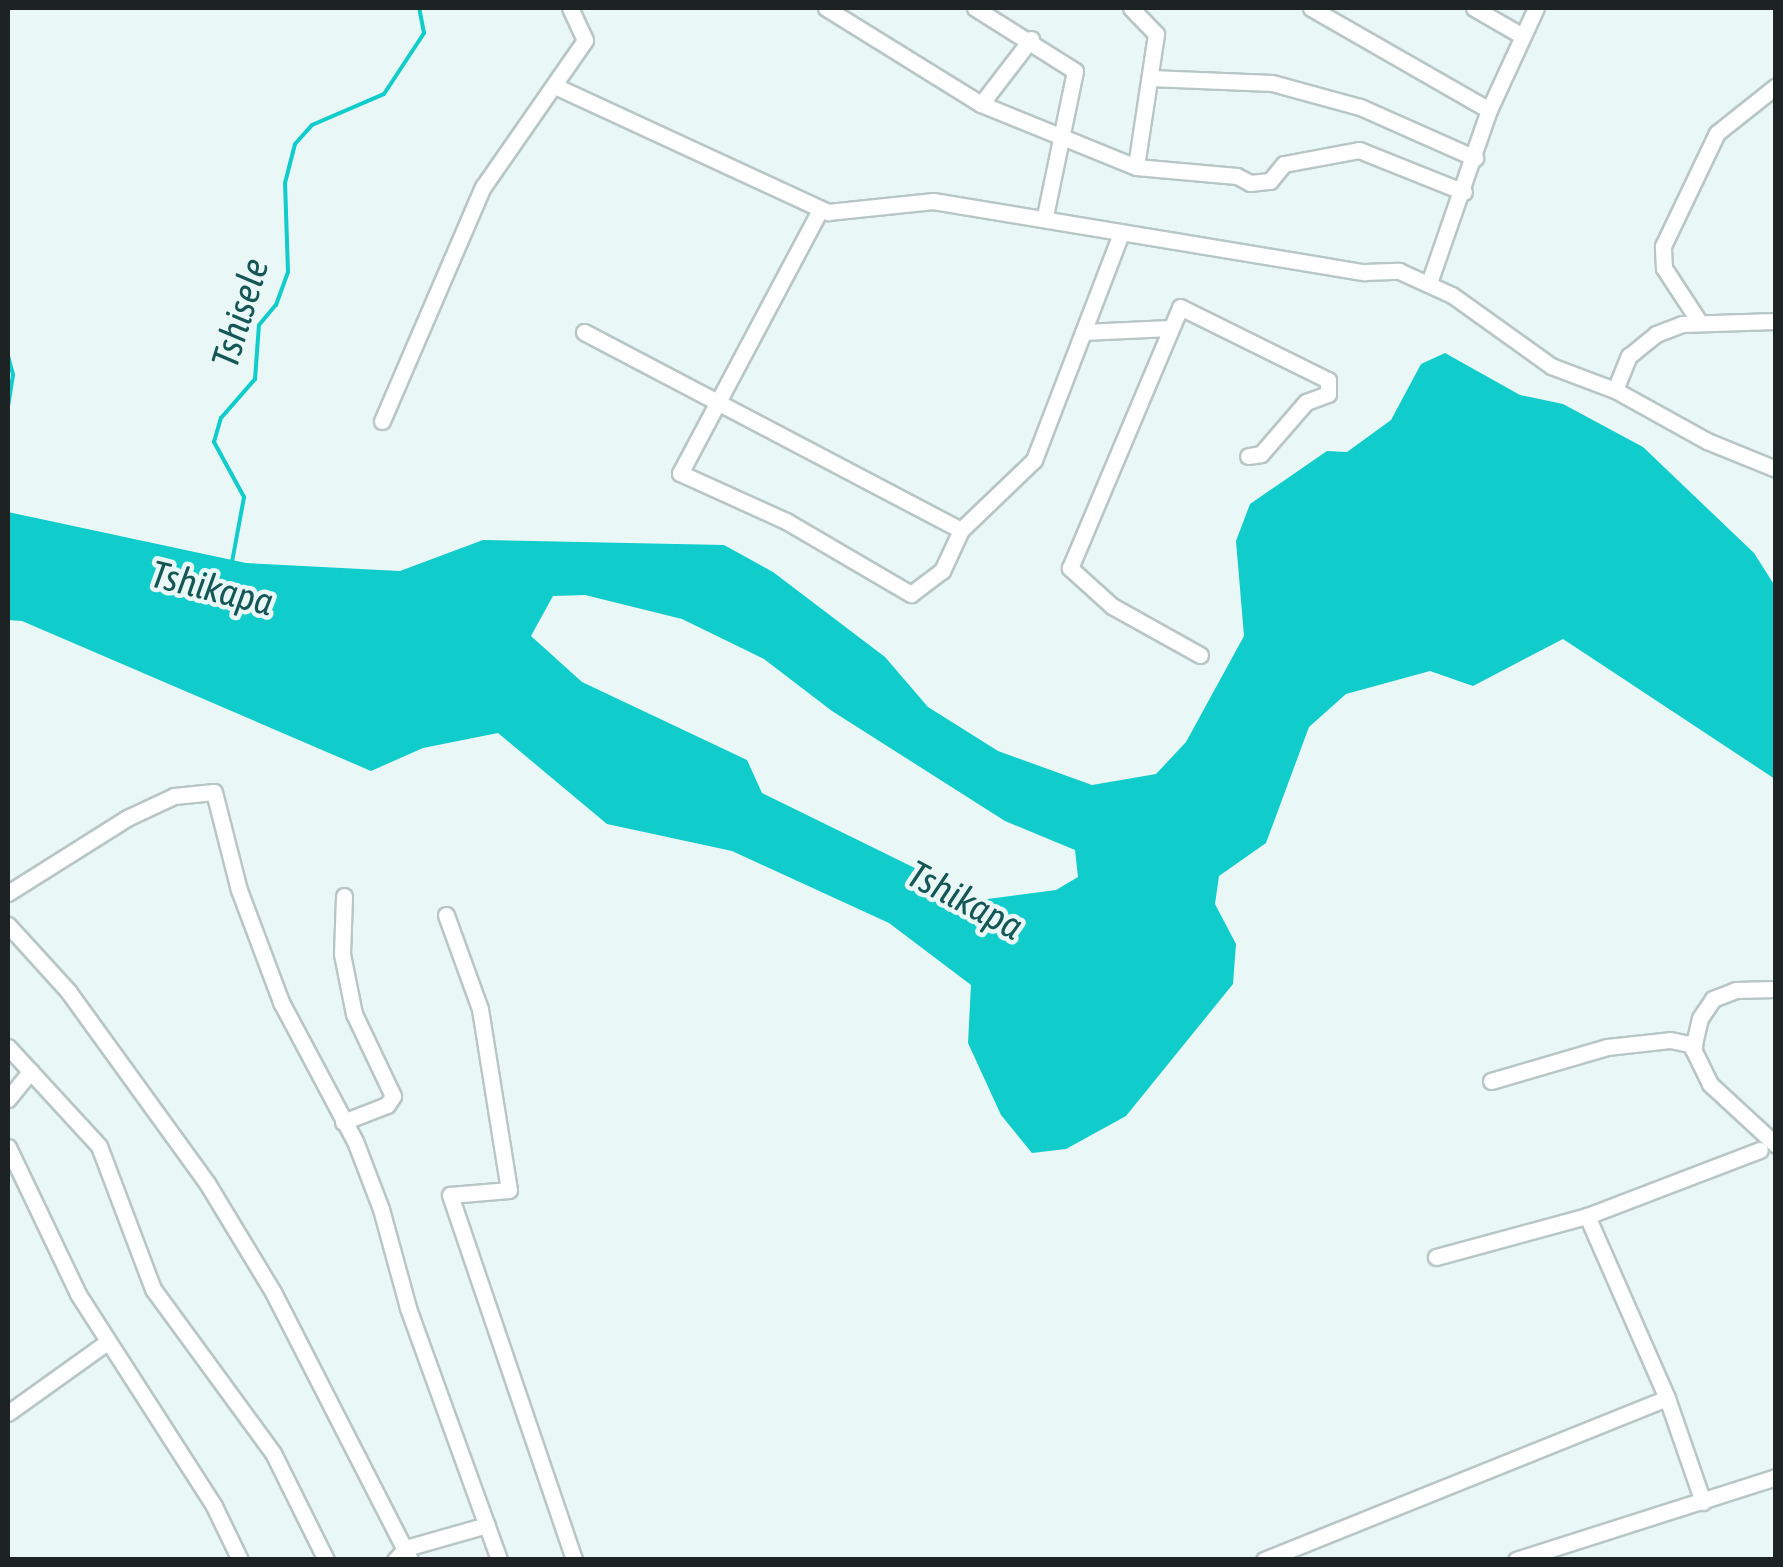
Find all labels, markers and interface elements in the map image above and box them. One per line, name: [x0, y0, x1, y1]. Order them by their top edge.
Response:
water label: Tshisele: [202, 253, 278, 373]
water label: Tshikapa: [146, 551, 278, 625]
water label: Tshikapa: [899, 851, 1031, 949]

